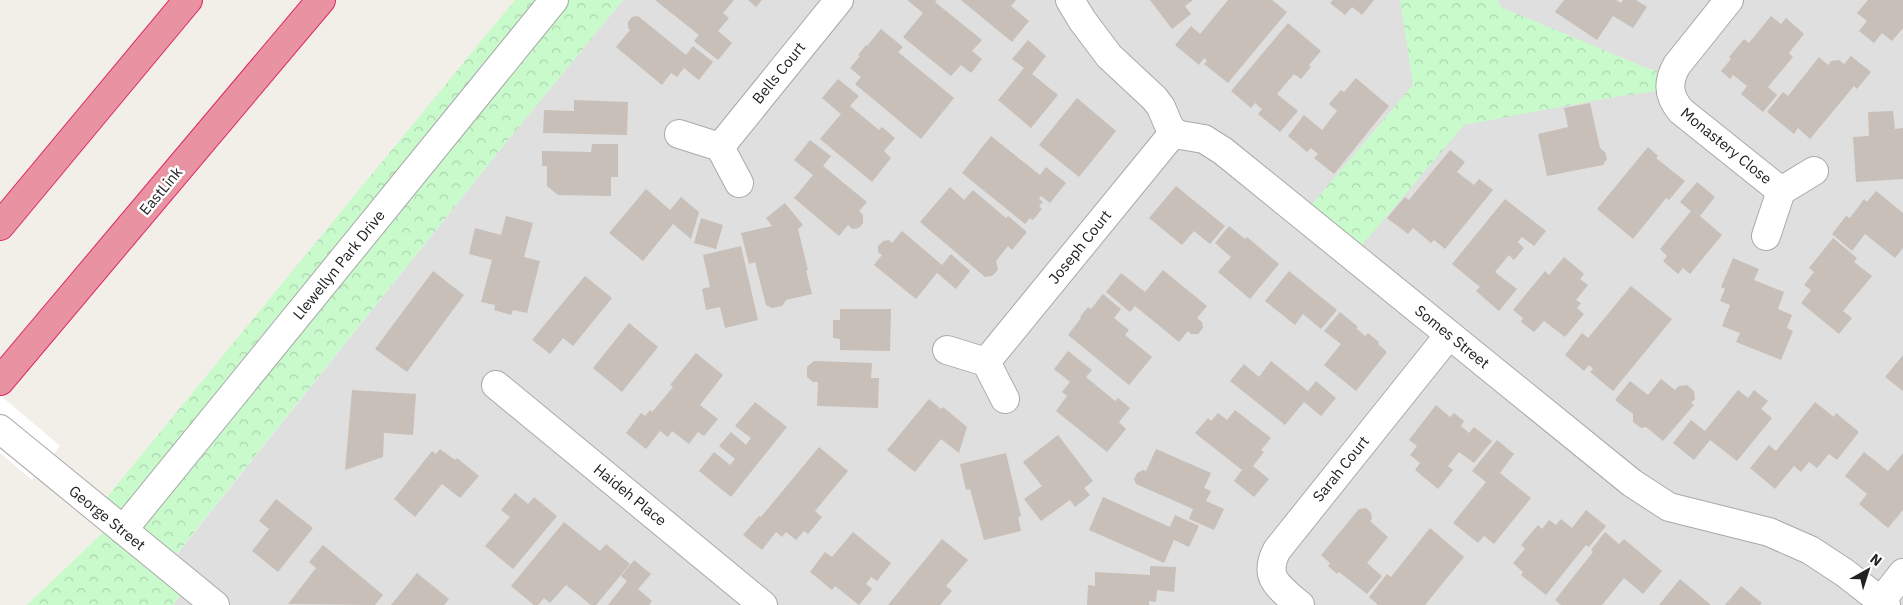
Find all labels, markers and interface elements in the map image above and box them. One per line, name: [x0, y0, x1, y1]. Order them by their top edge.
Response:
street label: Bells Court: [748, 38, 809, 107]
street label: Monastery Close: [1677, 103, 1776, 188]
street label: EastLink: [135, 163, 186, 219]
street label: Llewellyn Park Drive: [289, 206, 389, 323]
street label: Joseph Court: [1044, 206, 1115, 287]
street label: Somes Street: [1411, 301, 1493, 372]
street label: Sarah Court: [1308, 432, 1373, 505]
street label: Haideh Place: [590, 459, 671, 530]
street label: George Street: [65, 481, 149, 554]
north arrow: [1843, 545, 1893, 595]
text: N: [1867, 550, 1886, 570]

